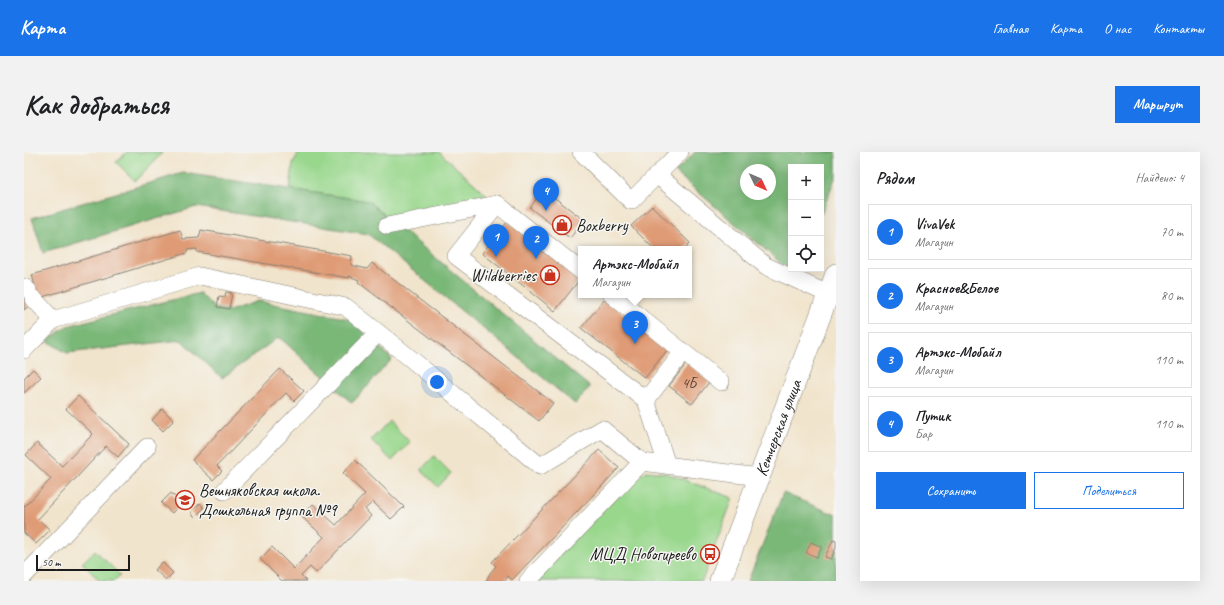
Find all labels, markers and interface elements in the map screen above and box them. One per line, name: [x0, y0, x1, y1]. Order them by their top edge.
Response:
text: Карта: [20, 16, 65, 40]
text: Главная: [993, 20, 1028, 37]
text: Карта: [1050, 20, 1082, 37]
text: О нас: [1104, 20, 1131, 37]
text: Контакты: [1153, 20, 1204, 37]
button: Маршрут: [1115, 86, 1200, 123]
text: Как добраться: [24, 87, 169, 122]
north arrow: [740, 164, 776, 200]
map controls: [788, 164, 824, 272]
button: +: [788, 164, 824, 200]
text: Рядом: [876, 168, 914, 189]
text: Найдено: 4: [1136, 170, 1184, 186]
pin: 4: [533, 178, 559, 211]
button: −: [788, 200, 824, 236]
shop icon: Boxberry: [551, 214, 573, 236]
place label: Boxberry: [576, 215, 629, 236]
text: VivaVek: [915, 215, 954, 234]
pin: 1: [483, 224, 509, 257]
text: 1: [887, 224, 893, 240]
text: 70 m: [1161, 224, 1183, 240]
pin: 2: [523, 226, 549, 259]
text: Магазин: [915, 234, 953, 250]
button: locate: [788, 236, 824, 272]
popup: [578, 246, 692, 298]
text: Артэкс-Мобайл: [592, 255, 678, 274]
shop icon: Wildberries: [539, 264, 561, 286]
place label: Wildberries: [471, 265, 538, 286]
text: Магазин: [592, 274, 630, 290]
text: Красное&Белое: [915, 279, 998, 298]
text: 2: [887, 288, 893, 304]
text: 80 m: [1161, 288, 1183, 304]
text: Магазин: [915, 298, 953, 314]
pin: 3: [622, 311, 648, 344]
text: Артэкс-Мобайл: [915, 343, 1000, 362]
text: 3: [887, 352, 893, 368]
text: 110 m: [1155, 352, 1183, 368]
text: Магазин: [915, 362, 953, 378]
your location: [427, 372, 447, 392]
house number: 4Б: [682, 374, 699, 393]
street label: Кетчерская улица: [751, 375, 807, 479]
text: Путик: [915, 407, 950, 426]
text: 4: [887, 416, 893, 432]
text: 110 m: [1155, 416, 1183, 432]
text: Бар: [915, 426, 932, 442]
button: Сохранить: [876, 472, 1026, 509]
button: Поделиться: [1034, 472, 1184, 509]
place label: Вешняковская школа. Дошкольная группа №9: [199, 480, 338, 521]
school or university icon: Вешняковская школа. Дошкольная группа №9: [174, 489, 196, 511]
bus stop icon: МЦД Новогиреево: [699, 543, 721, 565]
place label: МЦД Новогиреево: [590, 544, 697, 565]
scale bar: [36, 553, 130, 572]
text: 50 m: [42, 555, 61, 569]

